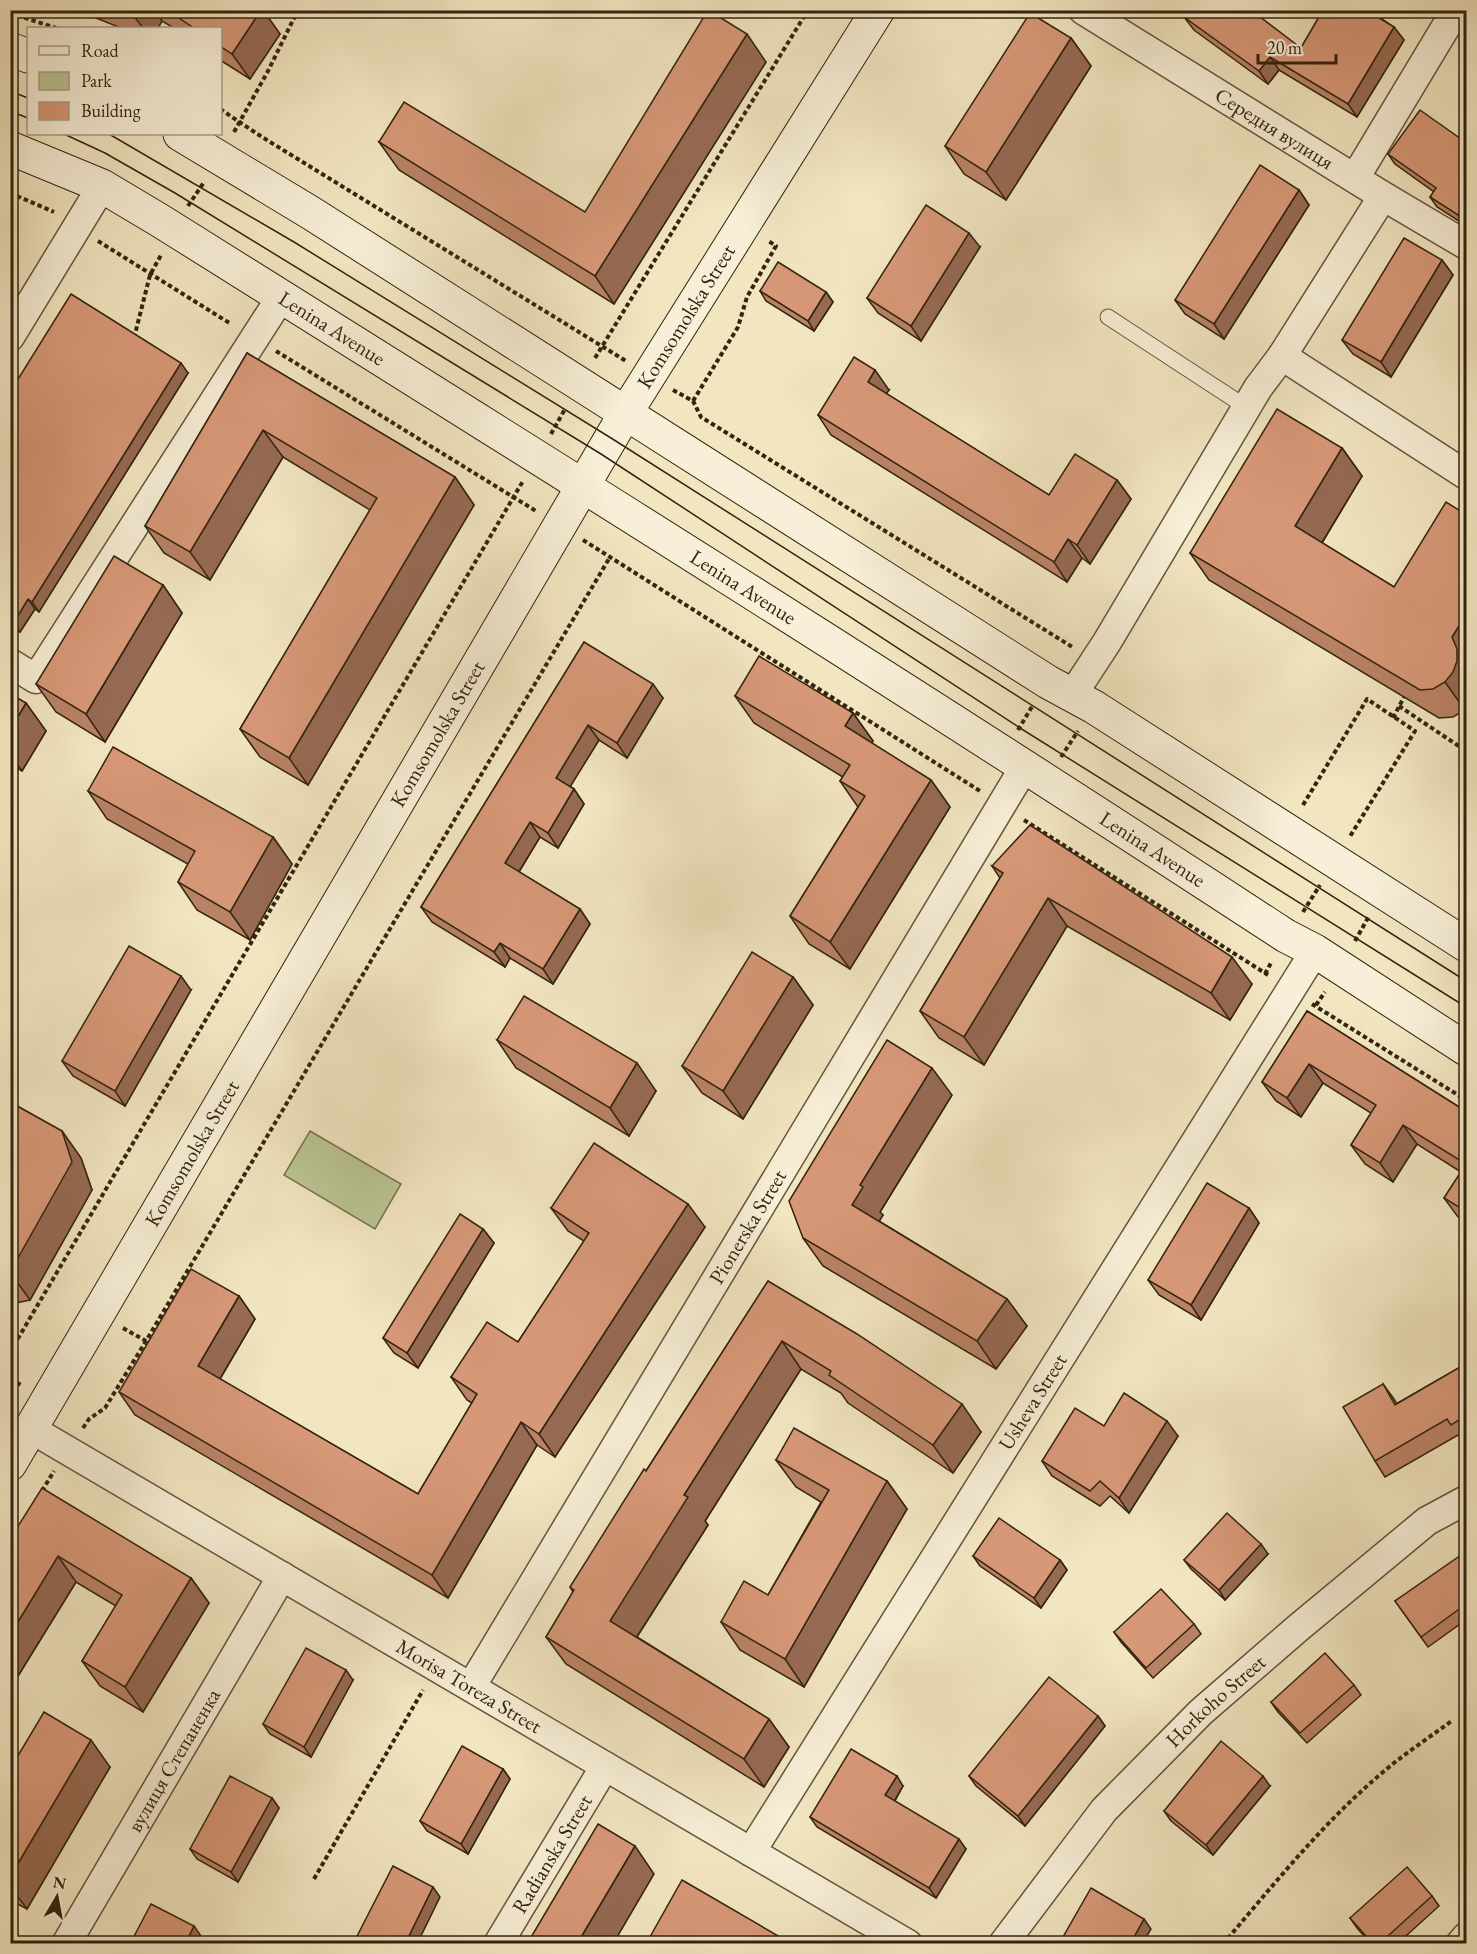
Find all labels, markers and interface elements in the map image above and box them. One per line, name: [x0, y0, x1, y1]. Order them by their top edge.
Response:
legend: [27, 27, 222, 135]
scale bar: [1258, 27, 1336, 65]
text: 20 m: [1267, 36, 1302, 59]
text: Road: [81, 39, 120, 62]
text: Park: [81, 69, 112, 92]
street label: Середня вулиця: [1210, 81, 1339, 175]
text: Building: [81, 99, 141, 122]
street label: Komsomolska Street: [630, 239, 741, 393]
street label: Lenina Avenue: [274, 284, 391, 371]
street label: Lenina Avenue: [685, 543, 802, 631]
street label: Komsomolska Street: [384, 655, 491, 812]
street label: Lenina Avenue: [1095, 805, 1211, 893]
street label: Komsomolska Street: [138, 1075, 245, 1231]
street label: Pionerska Street: [703, 1164, 792, 1289]
street label: Usheva Street: [992, 1348, 1073, 1455]
street label: Morisa Toreza Street: [391, 1632, 547, 1739]
street label: Horkoho Street: [1160, 1648, 1271, 1753]
street label: вулиця Степаненка: [121, 1683, 226, 1837]
street label: Radianska Street: [506, 1789, 598, 1918]
north arrow: [27, 1867, 87, 1927]
text: N: [51, 1871, 68, 1894]

